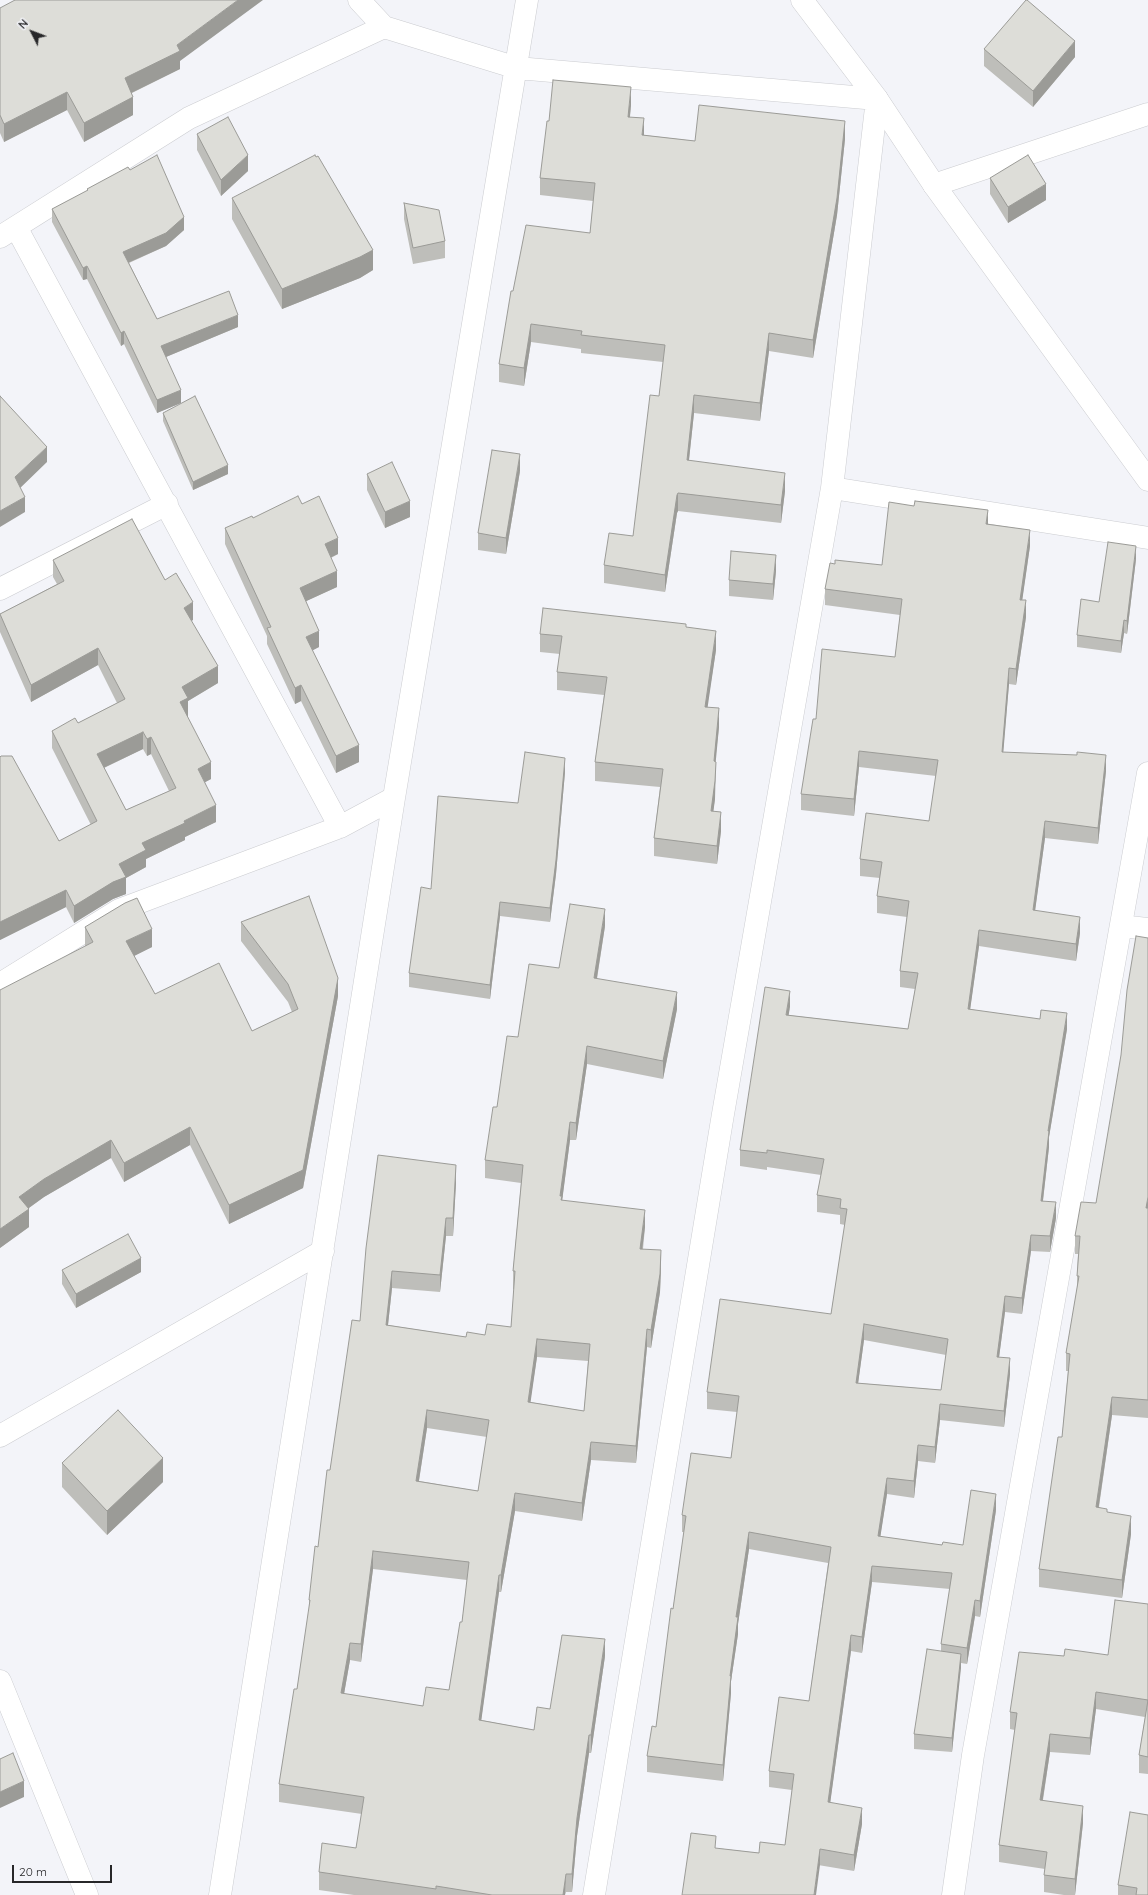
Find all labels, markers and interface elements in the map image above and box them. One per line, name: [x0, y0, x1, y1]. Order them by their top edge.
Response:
north arrow: [12, 12, 52, 52]
text: N: [15, 16, 31, 32]
scale bar: [14, 1857, 114, 1883]
text: 20 m: [19, 1864, 47, 1879]

